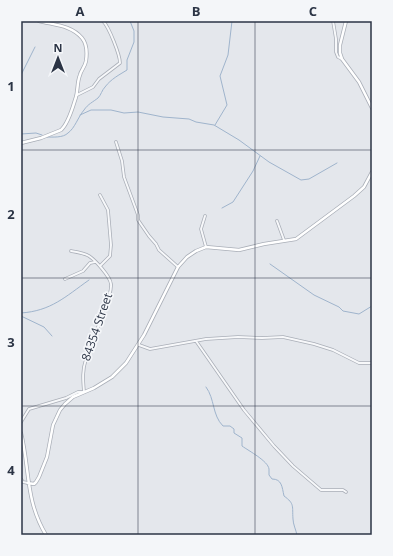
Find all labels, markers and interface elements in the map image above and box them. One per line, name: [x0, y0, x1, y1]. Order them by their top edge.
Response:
text: A: [76, 2, 85, 20]
text: B: [192, 2, 201, 20]
text: C: [309, 2, 317, 20]
north arrow: [38, 38, 78, 78]
text: N: [54, 40, 62, 55]
text: 1: [7, 77, 15, 95]
text: 2: [7, 205, 15, 223]
street label: 84354 Street: [77, 291, 116, 363]
text: 3: [7, 333, 15, 351]
text: 4: [7, 461, 15, 479]

